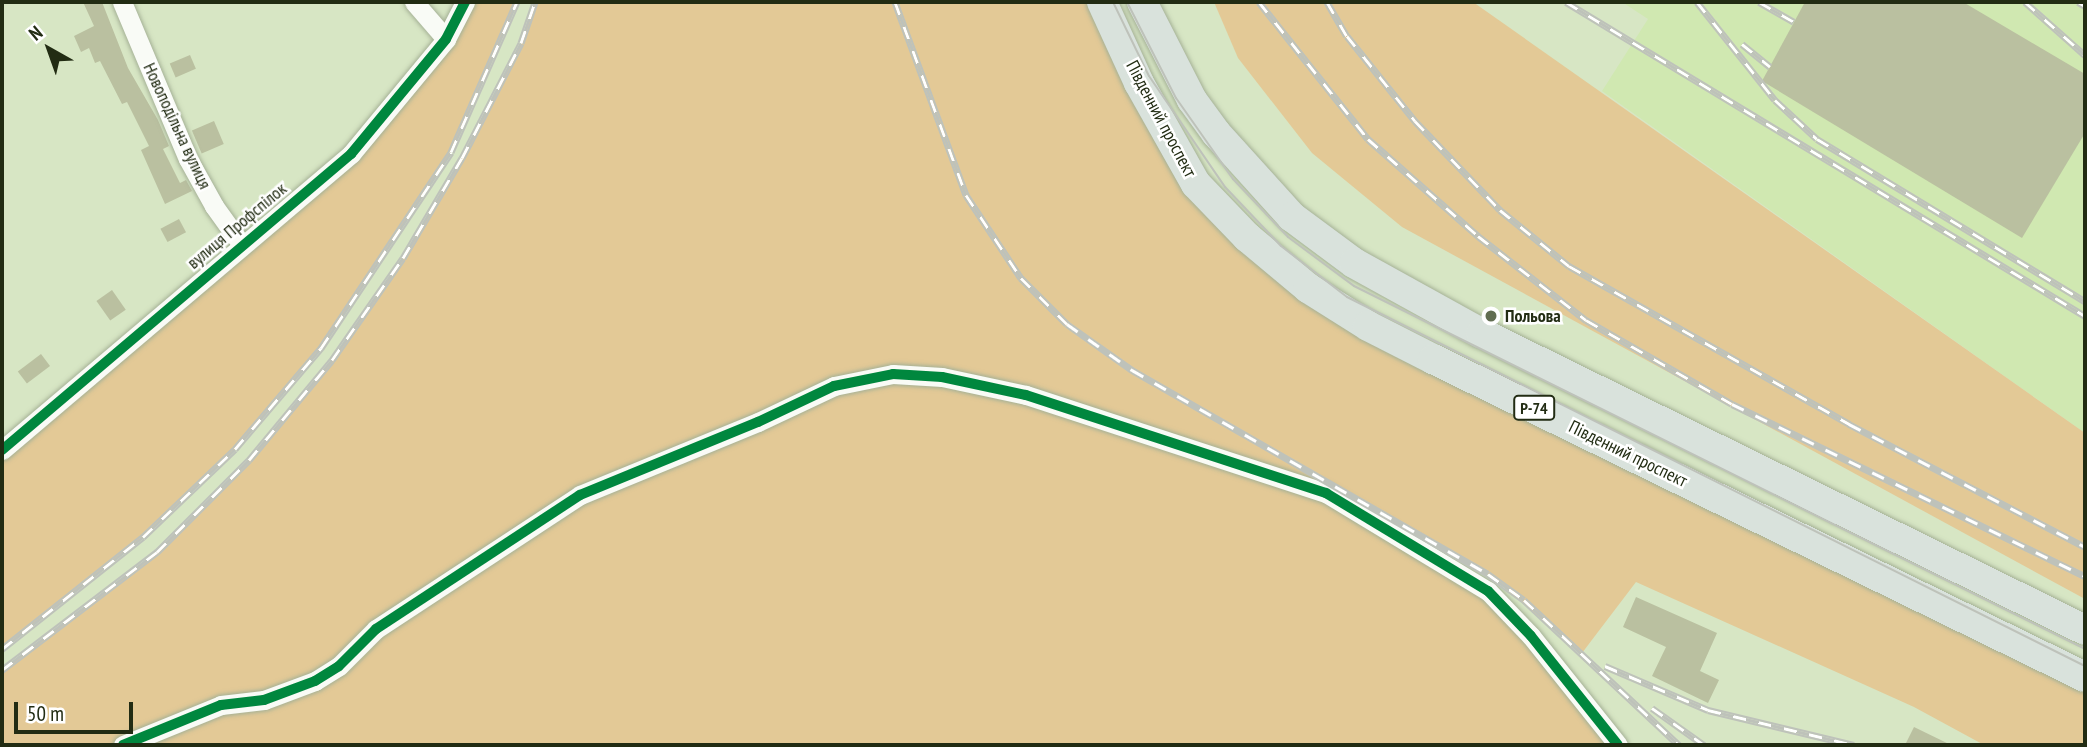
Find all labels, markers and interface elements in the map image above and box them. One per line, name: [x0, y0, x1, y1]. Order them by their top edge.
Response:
north arrow: [14, 14, 84, 84]
text: N: [24, 20, 47, 45]
street label: Південний проспект: [1121, 57, 1201, 181]
street label: Новоподільна вулиця: [138, 60, 216, 192]
street label: вулиця Профспілок: [183, 178, 291, 274]
place label: Польова: [1505, 305, 1561, 327]
marker: Польова: [1483, 308, 1499, 324]
road number: Р-74: [1513, 396, 1555, 420]
street label: Південний проспект: [1565, 416, 1691, 492]
scale bar: [18, 688, 136, 732]
text: 50 m: [27, 700, 64, 727]

